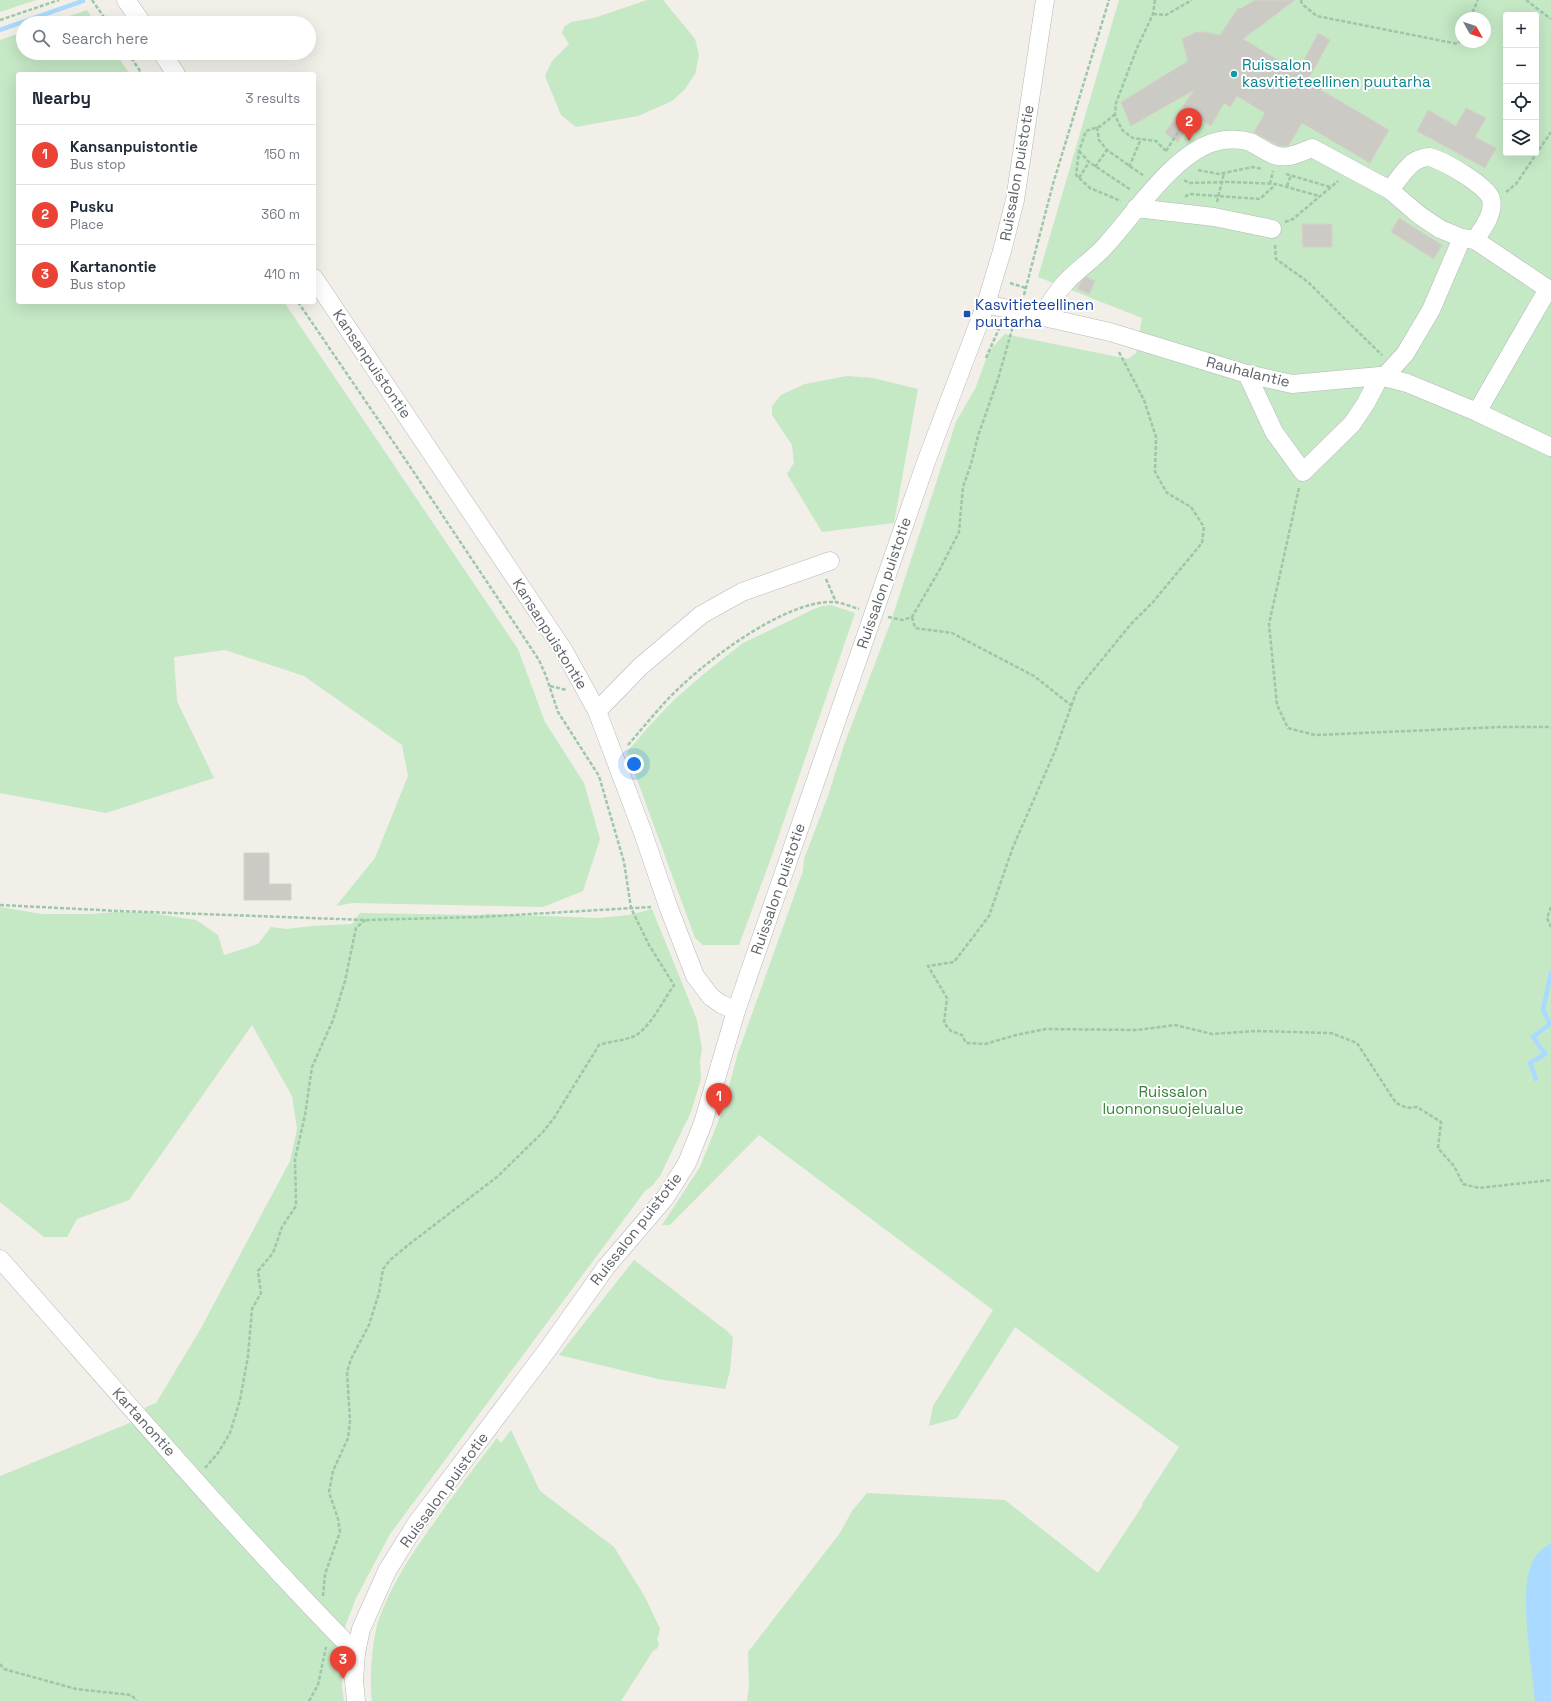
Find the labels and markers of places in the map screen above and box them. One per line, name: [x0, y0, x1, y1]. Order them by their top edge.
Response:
place label: Ruissalon kasvitieteellinen puutarha: [1242, 55, 1431, 91]
marker: Ruissalon kasvitieteellinen puutarha: [1229, 69, 1239, 79]
pin: 2: [1176, 108, 1202, 141]
place label: Kasvitieteellinen puutarha: [975, 295, 1094, 331]
marker: Kasvitieteellinen puutarha: [962, 309, 972, 319]
pin: 1: [706, 1083, 732, 1116]
pin: 3: [330, 1646, 356, 1679]

